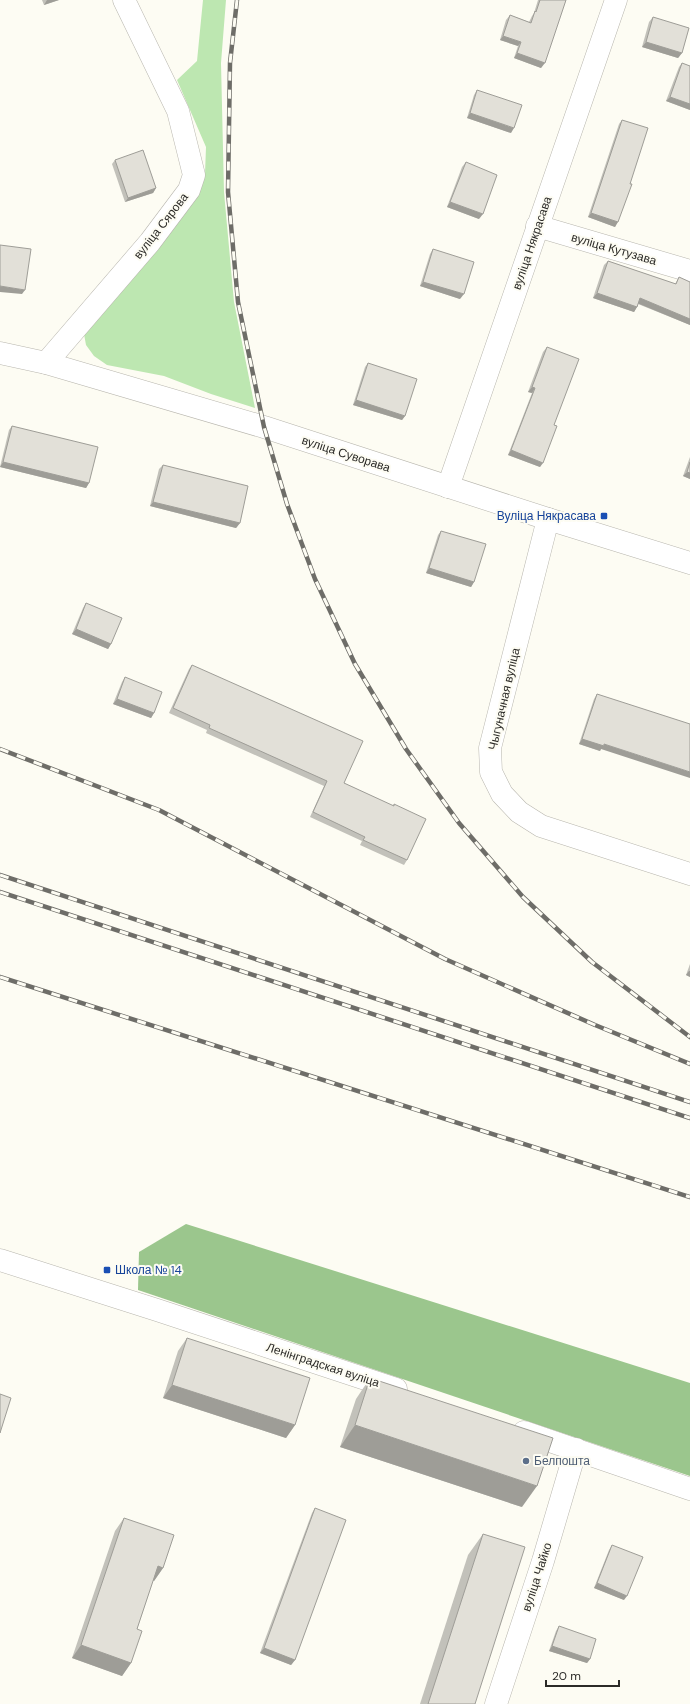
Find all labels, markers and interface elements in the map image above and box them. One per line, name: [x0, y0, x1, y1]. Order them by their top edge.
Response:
street label: вуліца Сярова: [130, 189, 192, 262]
street label: вуліца Някрасава: [509, 194, 556, 292]
street label: вуліца Кутузава: [570, 229, 659, 269]
street label: вуліца Суворава: [300, 432, 393, 476]
place label: Вуліца Някрасава: [497, 508, 596, 524]
marker: Вуліца Някрасава: [599, 511, 609, 521]
street label: Чыгуначная вуліца: [484, 646, 524, 752]
place label: Школа № 14: [115, 1262, 182, 1278]
marker: Школа № 14: [102, 1265, 112, 1275]
street label: Ленінградская вуліца: [264, 1339, 382, 1391]
place label: Белпошта: [534, 1453, 590, 1469]
marker: Белпошта: [521, 1456, 531, 1466]
street label: вуліца Чайко: [518, 1540, 556, 1614]
scale bar: [546, 1662, 619, 1688]
text: 20 m: [552, 1668, 581, 1684]

